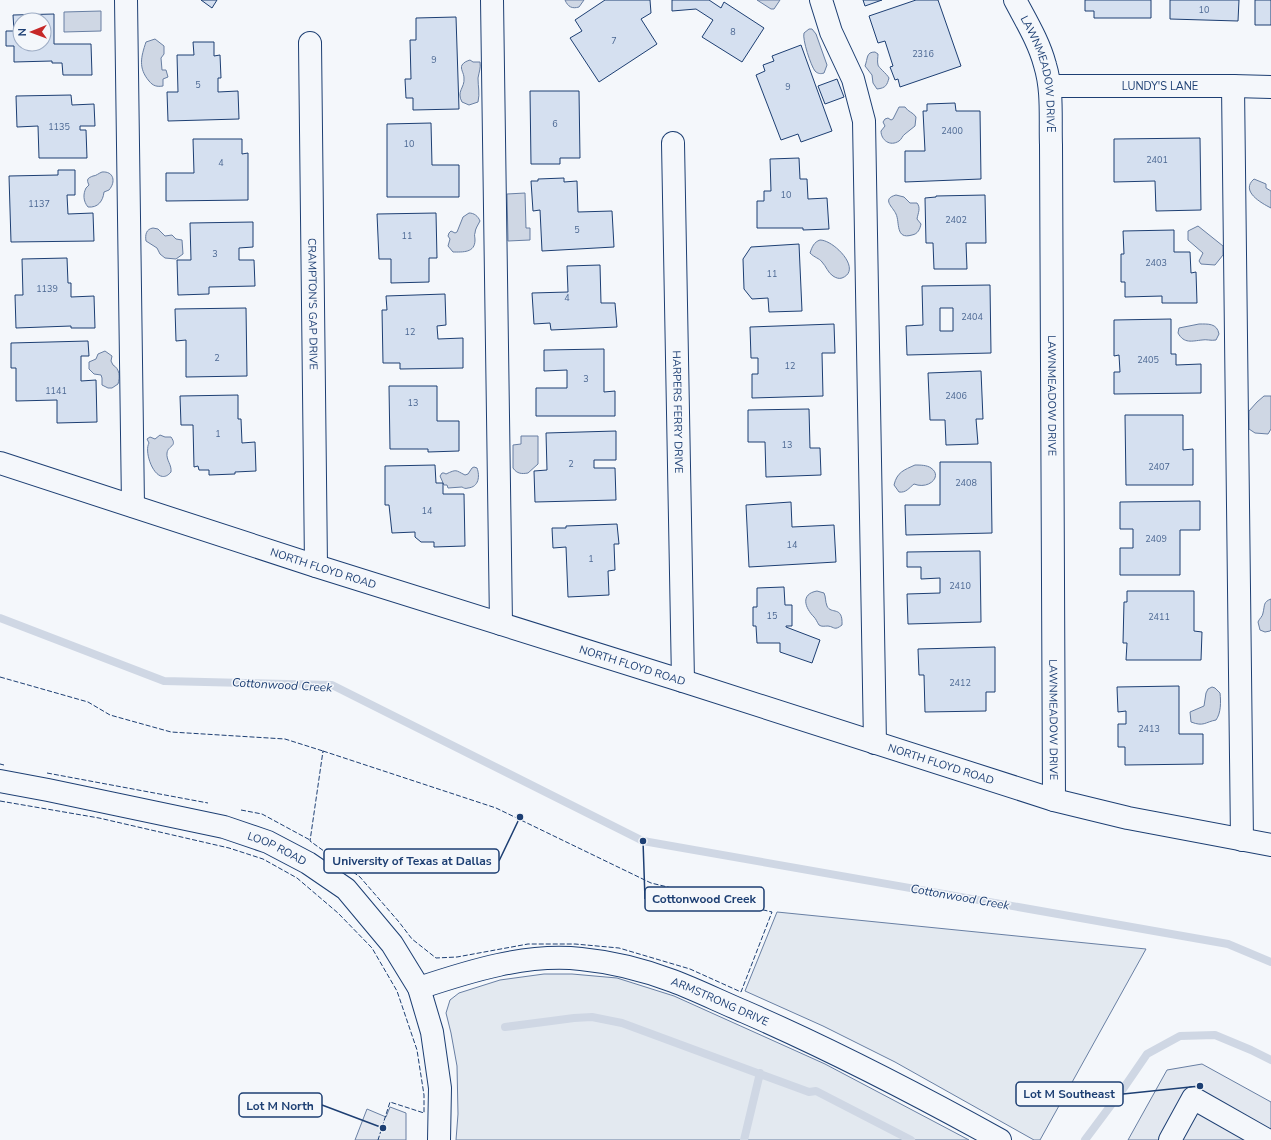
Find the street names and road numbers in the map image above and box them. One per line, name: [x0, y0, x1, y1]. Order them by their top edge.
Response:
street label: LAWNMEADOW DRIVE: [1017, 13, 1058, 132]
street label: LUNDY'S LANE: [1122, 79, 1198, 94]
street label: CRAMPTON'S GAP DRIVE: [304, 238, 321, 370]
street label: LAWNMEADOW DRIVE: [1044, 335, 1059, 456]
street label: HARPERS FERRY DRIVE: [669, 350, 686, 474]
street label: NORTH FLOYD ROAD: [268, 545, 378, 592]
street label: NORTH FLOYD ROAD: [577, 642, 687, 689]
street label: LAWNMEADOW DRIVE: [1045, 659, 1061, 780]
street label: NORTH FLOYD ROAD: [886, 740, 996, 788]
street label: LOOP ROAD: [245, 829, 309, 869]
street label: ARMSTRONG DRIVE: [669, 974, 771, 1030]

